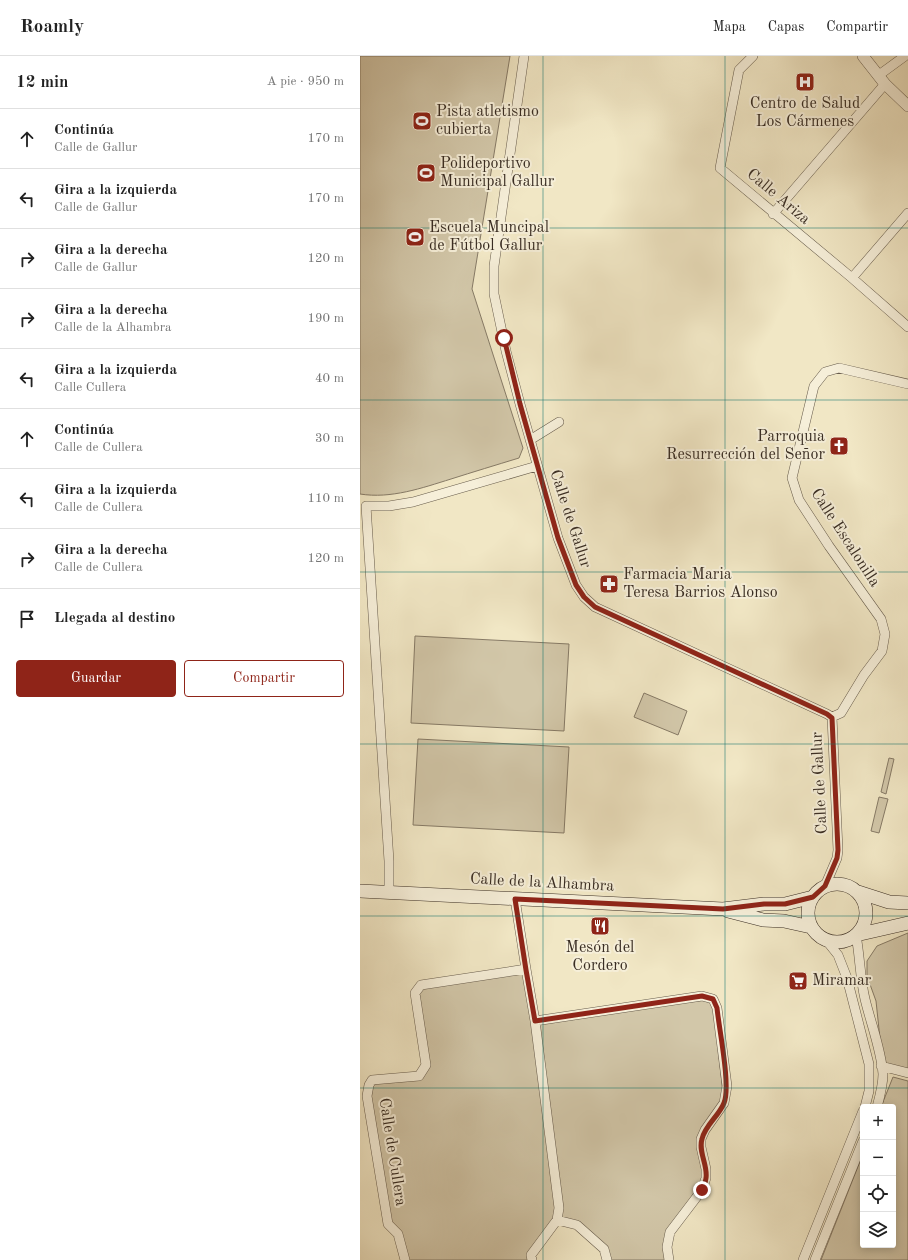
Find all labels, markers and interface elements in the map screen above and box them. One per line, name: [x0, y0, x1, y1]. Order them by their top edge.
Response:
text: Roamly: [20, 18, 84, 37]
text: Mapa: [713, 20, 746, 34]
text: Capas: [768, 20, 804, 34]
text: Compartir: [826, 20, 888, 34]
hospital icon: Centro de Salud Los Cármenes: [794, 71, 816, 93]
text: 12 min: [16, 74, 69, 91]
text: A pie · 950 m: [267, 75, 344, 88]
place label: Centro de Salud Los Cármenes: [750, 96, 860, 130]
place label: Pista atletismo cubierta: [436, 104, 539, 138]
sports icon: Pista atletismo cubierta: [411, 110, 433, 132]
text: Continúa: [54, 123, 114, 138]
icon: ahead: [16, 128, 38, 150]
text: 170 m: [307, 132, 344, 145]
text: Calle de Gallur: [54, 141, 137, 154]
place label: Polideportivo Municipal Gallur: [440, 156, 555, 190]
sports icon: Polideportivo Municipal Gallur: [415, 162, 437, 184]
street label: Calle Ariza: [743, 166, 813, 228]
text: Gira a la izquierda: [54, 183, 177, 198]
icon: left: [16, 188, 38, 210]
text: 170 m: [307, 192, 344, 205]
text: Calle de Gallur: [54, 201, 137, 214]
place label: Escuela Muncipal de Fútbol Gallur: [429, 220, 549, 254]
sports icon: Escuela Muncipal de Fútbol Gallur: [404, 226, 426, 248]
text: Gira a la derecha: [54, 243, 168, 258]
icon: right: [16, 248, 38, 270]
text: 120 m: [307, 252, 344, 265]
text: Calle de Gallur: [54, 261, 137, 274]
text: Gira a la derecha: [54, 303, 168, 318]
icon: right: [16, 308, 38, 330]
text: 190 m: [307, 312, 344, 325]
text: Calle de la Alhambra: [54, 321, 171, 334]
route start: [495, 329, 513, 347]
text: Gira a la izquierda: [54, 363, 177, 378]
icon: left: [16, 368, 38, 390]
text: 40 m: [315, 372, 344, 385]
text: Calle Cullera: [54, 381, 126, 394]
text: Continúa: [54, 423, 114, 438]
icon: ahead: [16, 428, 38, 450]
place label: Parroquia Resurrección del Señor: [666, 429, 825, 463]
text: 30 m: [315, 432, 344, 445]
church icon: Parroquia Resurrección del Señor: [828, 435, 850, 457]
text: Calle de Cullera: [54, 441, 143, 454]
street label: Calle de Gallur: [547, 468, 594, 571]
text: Gira a la izquierda: [54, 483, 177, 498]
street label: Calle Escalonilla: [807, 486, 883, 590]
icon: left: [16, 488, 38, 510]
text: 110 m: [307, 492, 344, 505]
text: Calle de Cullera: [54, 501, 143, 514]
text: Gira a la derecha: [54, 543, 168, 558]
icon: right: [16, 548, 38, 570]
text: 120 m: [307, 552, 344, 565]
text: Calle de Cullera: [54, 561, 143, 574]
place label: Farmacia Maria Teresa Barrios Alonso: [623, 567, 778, 601]
pharmacy icon: Farmacia Maria Teresa Barrios Alonso: [598, 573, 620, 595]
icon: arrive: [16, 608, 38, 630]
text: Llegada al destino: [54, 611, 175, 626]
button: Guardar: [16, 660, 176, 697]
button: Compartir: [184, 660, 344, 697]
street label: Calle de Gallur: [809, 731, 831, 835]
street label: Calle de la Alhambra: [469, 871, 615, 895]
restaurant icon: Mesón del Cordero: [589, 915, 611, 937]
place label: Mesón del Cordero: [566, 940, 634, 974]
supermarket icon: Miramar: [787, 970, 809, 992]
place label: Miramar: [812, 973, 872, 989]
street label: Calle de Cullera: [376, 1097, 408, 1207]
map controls: [860, 1104, 896, 1248]
button: +: [860, 1104, 896, 1140]
button: −: [860, 1140, 896, 1176]
button: locate: [860, 1176, 896, 1212]
route end: [693, 1181, 711, 1199]
button: layers: [860, 1212, 896, 1248]

